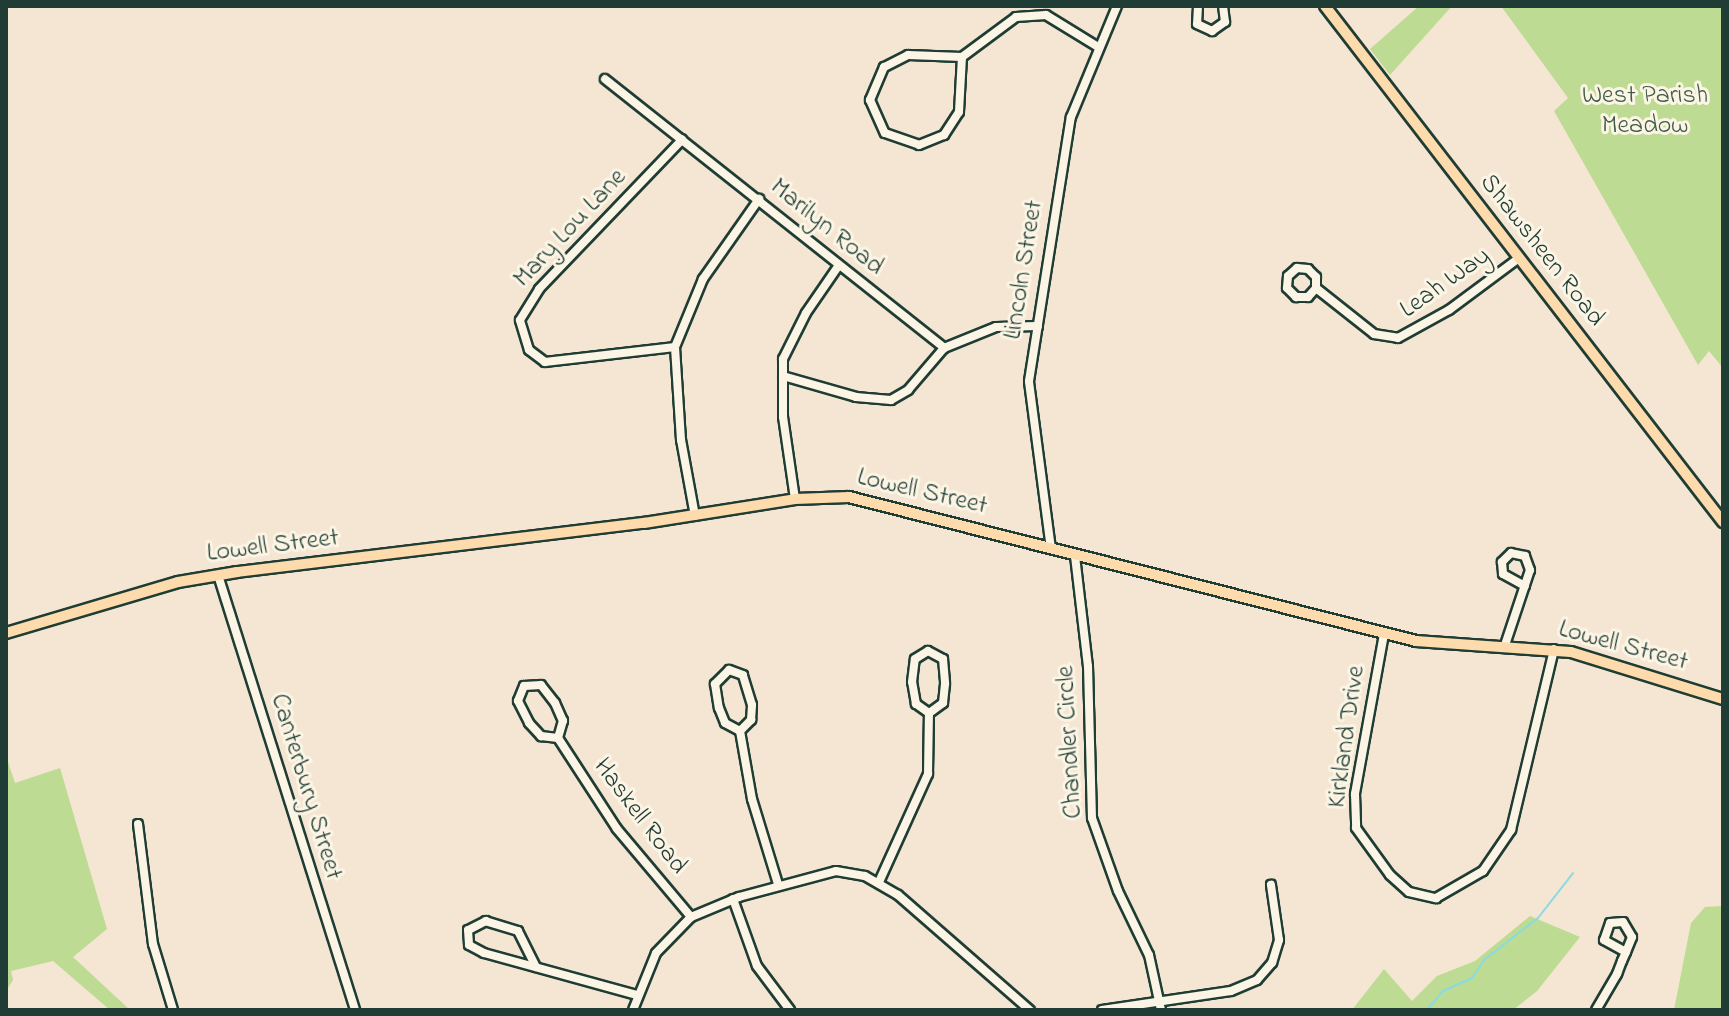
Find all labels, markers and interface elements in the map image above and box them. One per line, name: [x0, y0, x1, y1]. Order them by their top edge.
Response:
park label: West Parish Meadow: [1582, 81, 1708, 142]
street label: Mary Lou Lane: [508, 163, 634, 295]
street label: Shawsheen Road: [1472, 169, 1610, 333]
street label: Marilyn Road: [763, 173, 889, 283]
street label: Lincoln Street: [999, 198, 1051, 342]
street label: Leah Way: [1395, 242, 1497, 326]
street label: Lowell Street: [854, 463, 990, 523]
street label: Lowell Street: [205, 523, 341, 571]
street label: Lowell Street: [1555, 615, 1691, 679]
street label: Kirkland Drive: [1323, 664, 1373, 810]
street label: Chandler Circle: [1051, 665, 1091, 819]
street label: Canterbury Street: [262, 690, 348, 884]
street label: Haskell Road: [585, 753, 693, 881]

